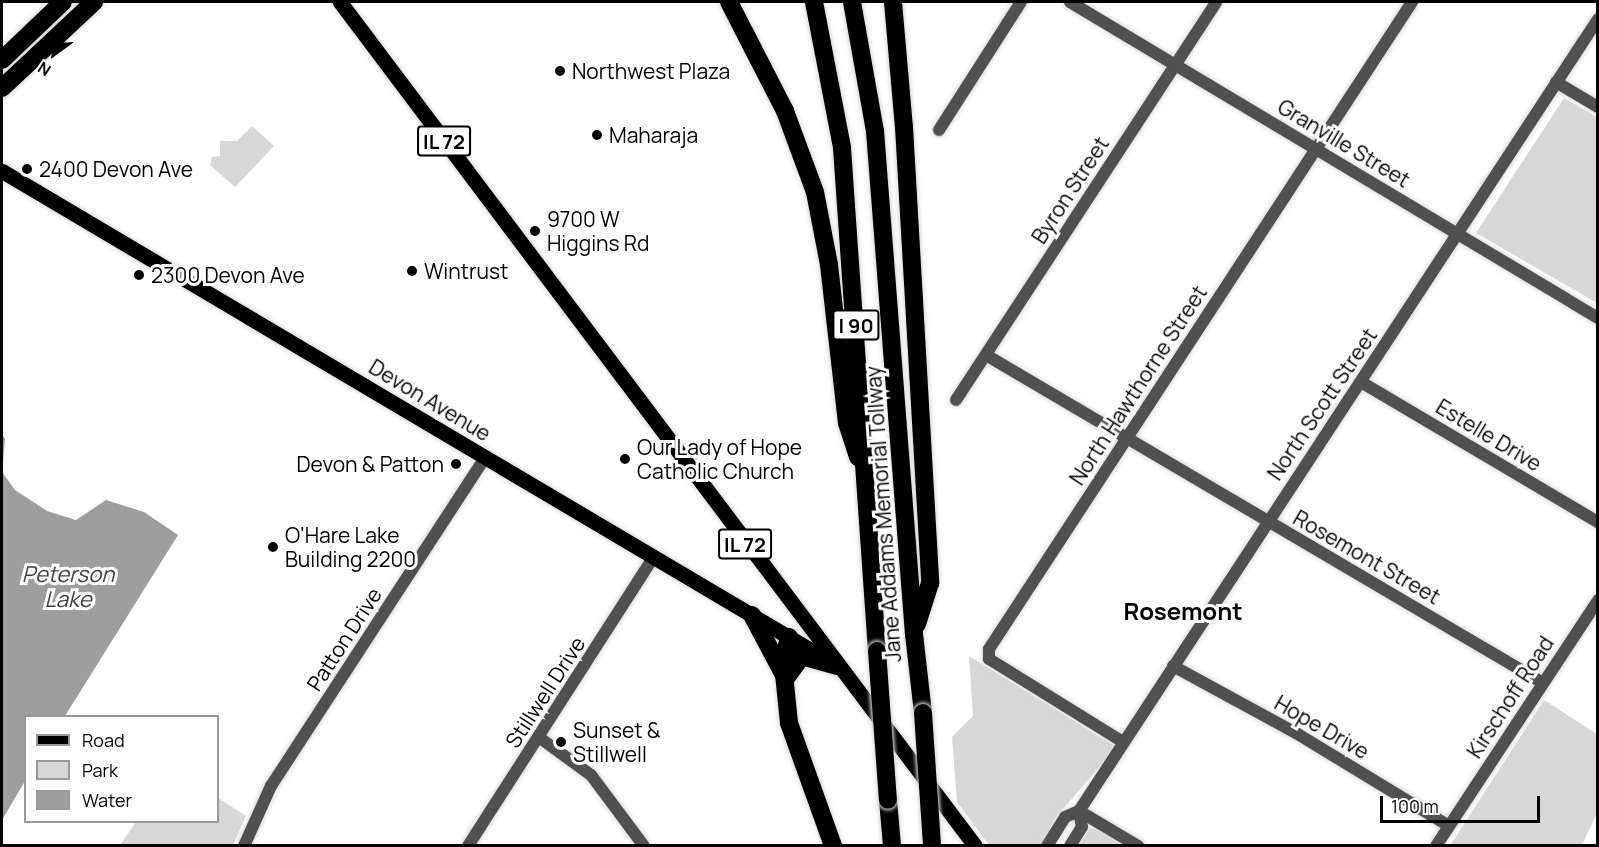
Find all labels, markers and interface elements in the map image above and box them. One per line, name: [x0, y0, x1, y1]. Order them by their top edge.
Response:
north arrow: [24, 24, 84, 84]
text: N: [33, 57, 55, 81]
place label: Northwest Plaza: [572, 58, 730, 84]
marker: Northwest Plaza: [553, 64, 567, 78]
street label: Granville Street: [1273, 94, 1415, 192]
place label: Maharaja: [609, 122, 698, 148]
road number: IL 72: [416, 124, 472, 158]
marker: Maharaja: [590, 128, 604, 142]
street label: Byron Street: [1026, 132, 1114, 248]
place label: 2400 Devon Ave: [39, 156, 193, 182]
marker: 2400 Devon Ave: [20, 162, 34, 176]
place label: 9700 W Higgins Rd: [547, 206, 649, 256]
marker: 9700 W Higgins Rd: [528, 224, 542, 238]
place label: Wintrust: [424, 258, 508, 284]
place label: 2300 Devon Ave: [151, 262, 305, 288]
marker: Wintrust: [405, 264, 419, 278]
marker: 2300 Devon Ave: [132, 268, 146, 282]
street label: North Hawthorne Street: [1064, 281, 1212, 489]
road number: I 90: [832, 308, 880, 342]
street label: North Scott Street: [1262, 323, 1382, 485]
street label: Devon Avenue: [365, 354, 495, 446]
street label: Jane Addams Memorial Tollway: [860, 365, 906, 663]
street label: Estelle Drive: [1432, 394, 1546, 476]
place label: Our Lady of Hope Catholic Church: [637, 434, 802, 484]
place label: Devon & Patton: [296, 451, 444, 477]
marker: Our Lady of Hope Catholic Church: [618, 452, 632, 466]
marker: Devon & Patton: [449, 457, 463, 471]
street label: Rosemont Street: [1289, 505, 1445, 609]
place label: O'Hare Lake Building 2200: [285, 522, 416, 572]
road number: IL 72: [716, 527, 774, 561]
marker: O'Hare Lake Building 2200: [266, 540, 280, 554]
water label: Peterson Lake: [22, 561, 114, 612]
street label: Patton Drive: [301, 583, 387, 695]
district label: Rosemont: [1123, 597, 1243, 625]
street label: Kirschoff Road: [1461, 631, 1559, 763]
street label: Stillwell Drive: [500, 632, 590, 752]
street label: Hope Drive: [1270, 690, 1374, 764]
legend: [24, 715, 219, 823]
place label: Sunset & Stillwell: [573, 717, 660, 767]
text: Road: [82, 728, 125, 752]
marker: Sunset & Stillwell: [554, 735, 568, 749]
text: Park: [82, 758, 118, 782]
scale bar: [1383, 784, 1544, 822]
text: Water: [82, 788, 132, 812]
text: 100 m: [1391, 794, 1439, 818]

